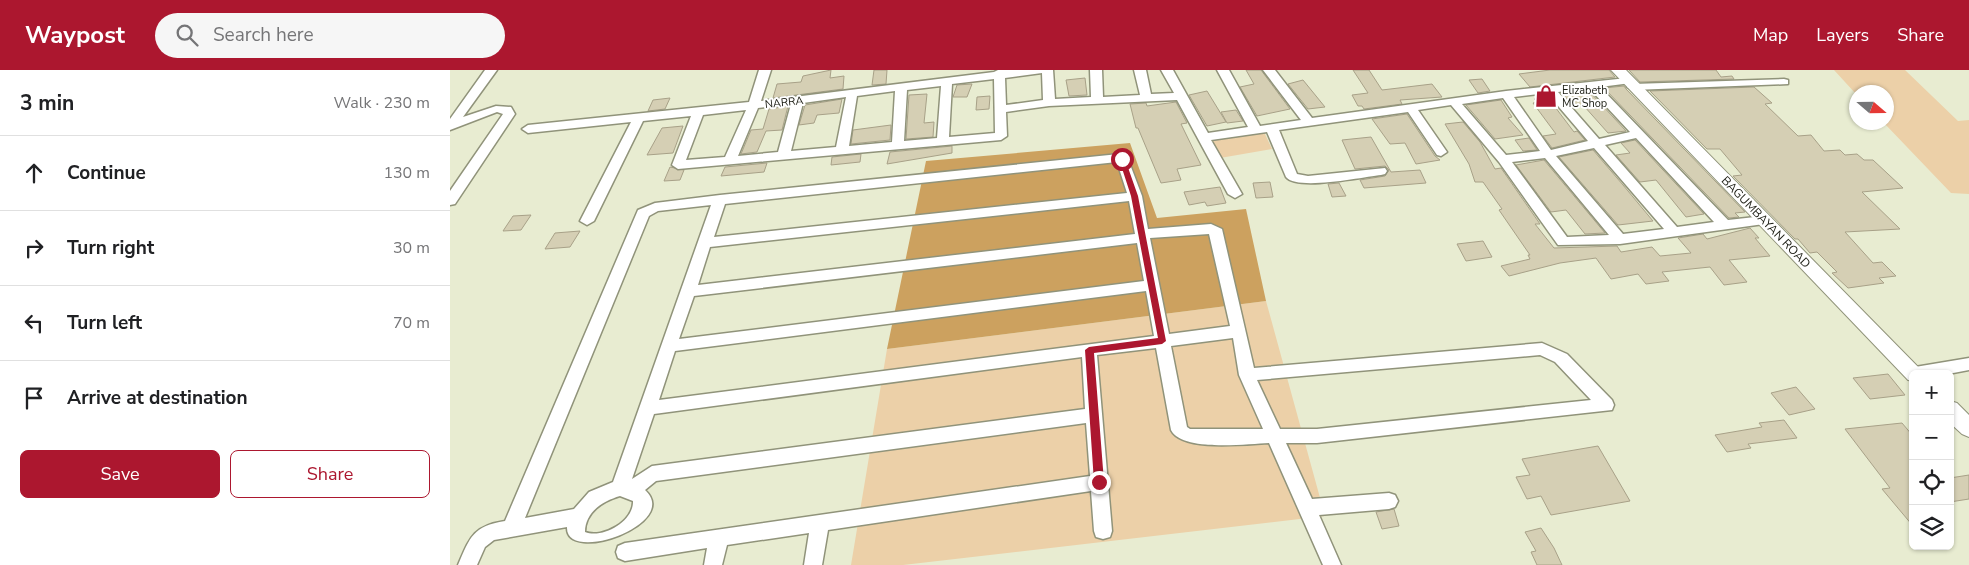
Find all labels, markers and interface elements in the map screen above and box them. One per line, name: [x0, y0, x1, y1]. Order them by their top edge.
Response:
search box: [155, 13, 505, 58]
text: Waypost: [25, 19, 125, 51]
icon: search: [173, 21, 201, 49]
text: Search here: [213, 22, 314, 48]
text: Map: [1753, 23, 1788, 47]
text: Layers: [1816, 23, 1869, 47]
text: Share: [1897, 23, 1944, 47]
shop icon: Elizabeth MC Shop: [1533, 83, 1559, 109]
place label: Elizabeth MC Shop: [1562, 83, 1607, 111]
north arrow: [1849, 85, 1894, 130]
text: 3 min: [20, 89, 74, 117]
text: Walk · 230 m: [334, 92, 430, 114]
street label: NARRA: [764, 93, 804, 112]
route start: [1111, 148, 1134, 171]
icon: ahead: [20, 159, 48, 187]
text: Continue: [67, 160, 146, 186]
text: 130 m: [383, 162, 430, 184]
street label: BAGUMBAYAN ROAD: [1718, 173, 1814, 272]
icon: right: [20, 234, 48, 262]
text: Turn right: [67, 235, 154, 261]
text: 30 m: [393, 237, 430, 259]
icon: left: [20, 309, 48, 337]
text: Turn left: [67, 310, 142, 336]
text: 70 m: [393, 312, 430, 334]
map controls: [1909, 370, 1954, 550]
button: +: [1909, 370, 1954, 415]
icon: arrive: [20, 384, 48, 412]
text: Arrive at destination: [67, 385, 248, 411]
button: −: [1909, 415, 1954, 460]
button: Save: [20, 450, 220, 498]
button: Share: [230, 450, 430, 498]
button: locate: [1909, 460, 1954, 505]
route end: [1088, 471, 1111, 494]
button: layers: [1909, 505, 1954, 550]

